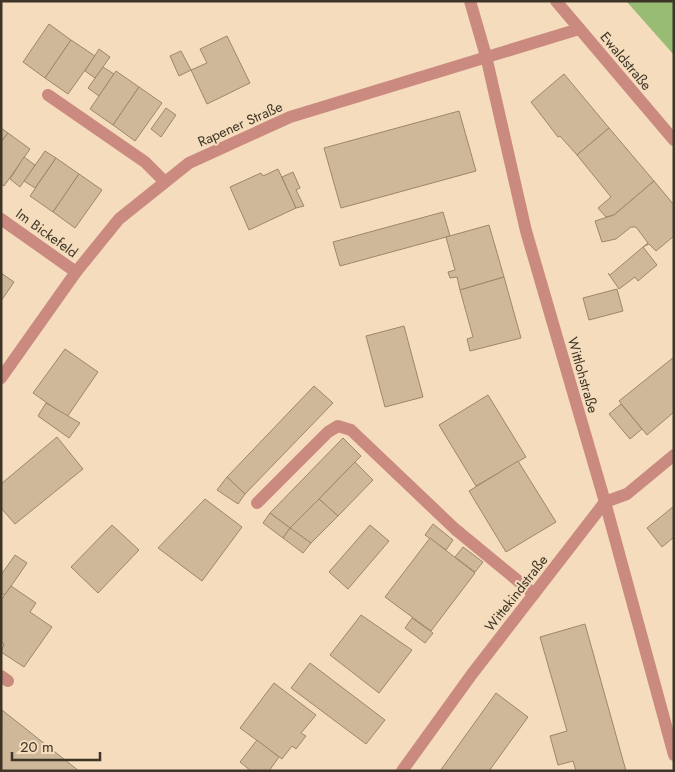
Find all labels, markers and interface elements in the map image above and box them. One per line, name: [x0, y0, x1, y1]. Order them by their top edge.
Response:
street label: Ewaldstraße: [596, 27, 656, 95]
street label: Rapener Straße: [194, 96, 286, 152]
street label: Im Bickefeld: [12, 204, 82, 262]
street label: Wittlohstraße: [563, 335, 603, 415]
street label: Wittekindstraße: [480, 551, 552, 635]
scale bar: [12, 730, 100, 762]
text: 20 m: [20, 736, 54, 758]

